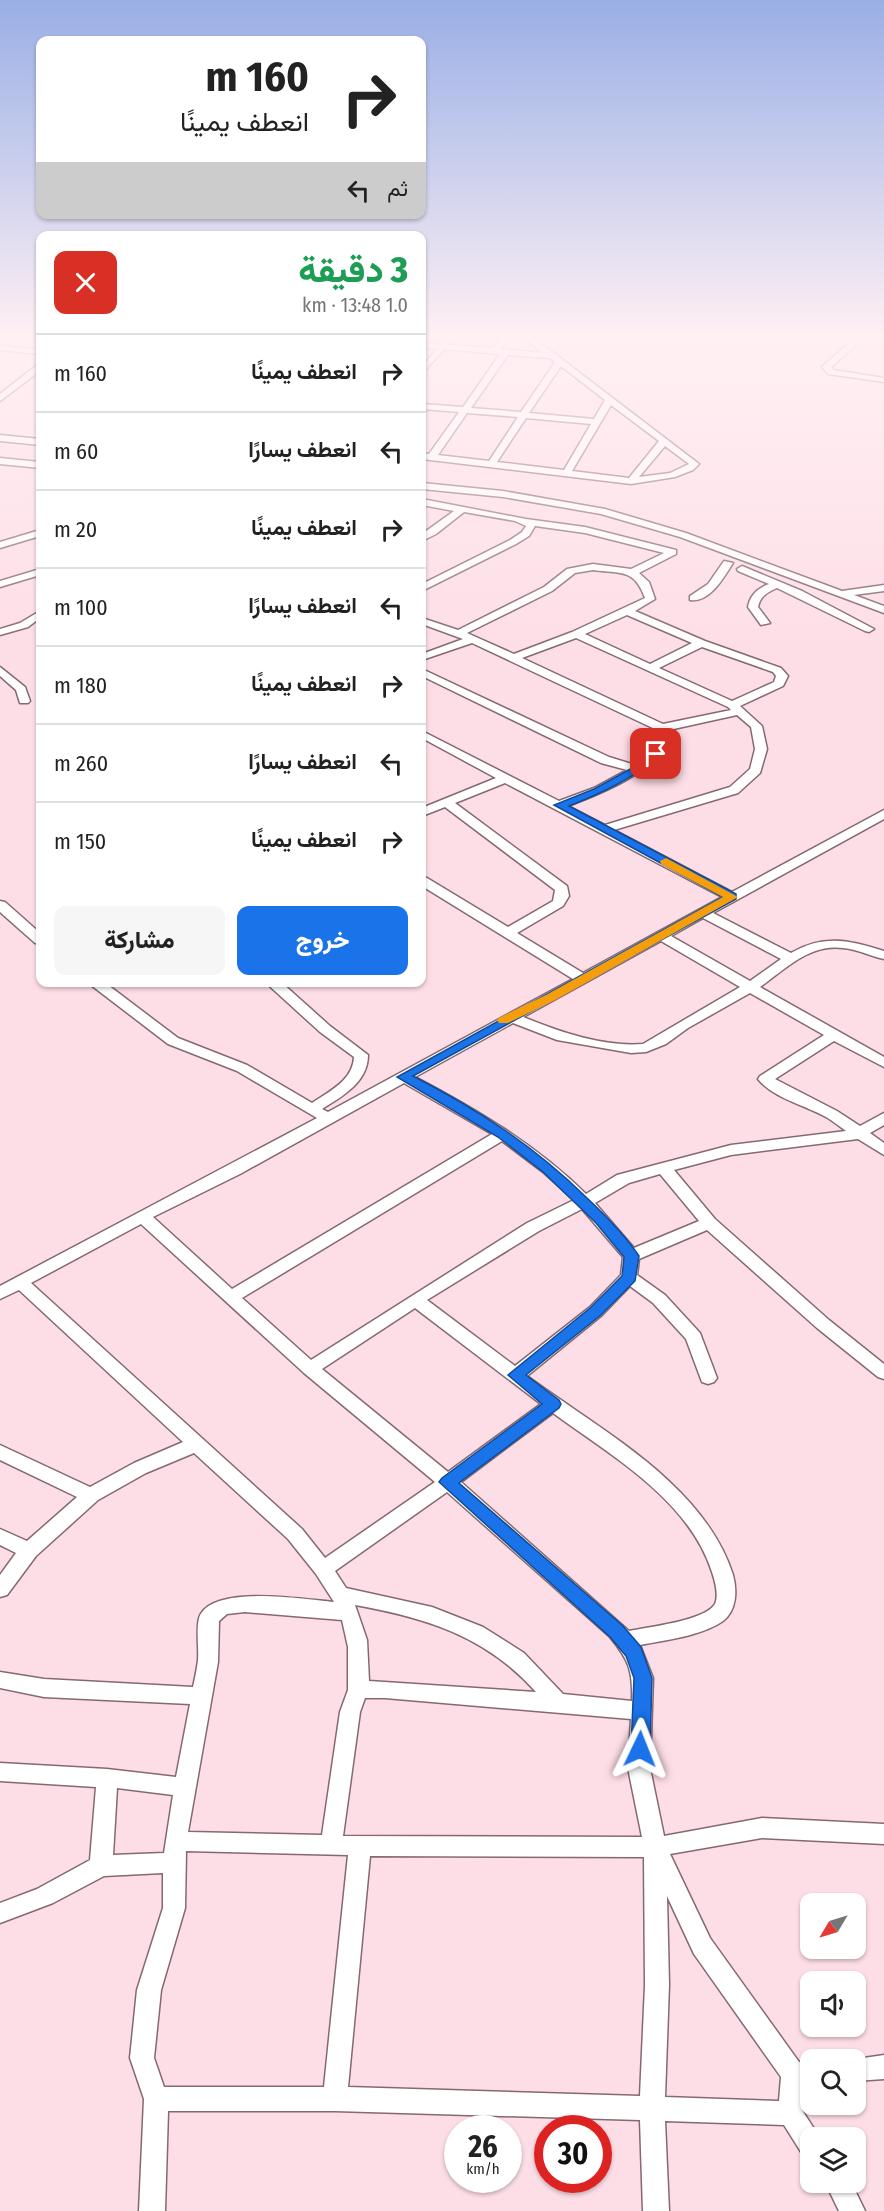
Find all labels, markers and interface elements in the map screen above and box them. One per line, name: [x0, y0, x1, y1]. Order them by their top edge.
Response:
text: 160 m: [206, 52, 309, 102]
icon: right: [330, 60, 408, 138]
text: انعطف يمينًا: [180, 106, 309, 138]
icon: left: [342, 174, 375, 207]
text: ثم: [387, 175, 408, 202]
text: 3 دقيقة: [298, 248, 408, 292]
button: close: [54, 251, 117, 314]
text: 1.0 km · 13:48: [302, 293, 408, 317]
icon: right: [375, 357, 408, 390]
text: انعطف يمينًا: [251, 358, 357, 385]
text: 160 m: [54, 360, 107, 387]
icon: left: [375, 435, 408, 468]
text: انعطف يسارًا: [248, 436, 357, 463]
text: 60 m: [54, 438, 98, 465]
icon: right: [375, 513, 408, 546]
text: انعطف يمينًا: [251, 514, 357, 541]
text: 20 m: [54, 516, 97, 543]
icon: left: [375, 591, 408, 624]
text: انعطف يسارًا: [248, 592, 357, 619]
text: 100 m: [54, 594, 108, 621]
icon: right: [375, 669, 408, 702]
text: انعطف يمينًا: [251, 670, 357, 697]
text: 180 m: [54, 672, 107, 699]
pin: [630, 728, 681, 779]
icon: arrive: [639, 737, 672, 770]
icon: left: [375, 747, 408, 780]
text: انعطف يسارًا: [248, 748, 357, 775]
text: 260 m: [54, 750, 108, 777]
icon: right: [375, 825, 408, 858]
text: انعطف يمينًا: [251, 826, 357, 853]
text: 150 m: [54, 828, 106, 855]
button: مشاركة: [54, 906, 225, 975]
button: خروج: [237, 906, 408, 975]
position arrow: [608, 1717, 672, 1781]
north arrow: [800, 1893, 866, 1959]
map controls: [800, 1893, 866, 2193]
button: sound: [800, 1971, 866, 2037]
button: search: [800, 2049, 866, 2115]
speed limit sign: 30: [534, 2115, 612, 2193]
button: layers: [800, 2127, 866, 2193]
text: 26: [468, 2129, 498, 2165]
text: km/h: [466, 2160, 500, 2178]

